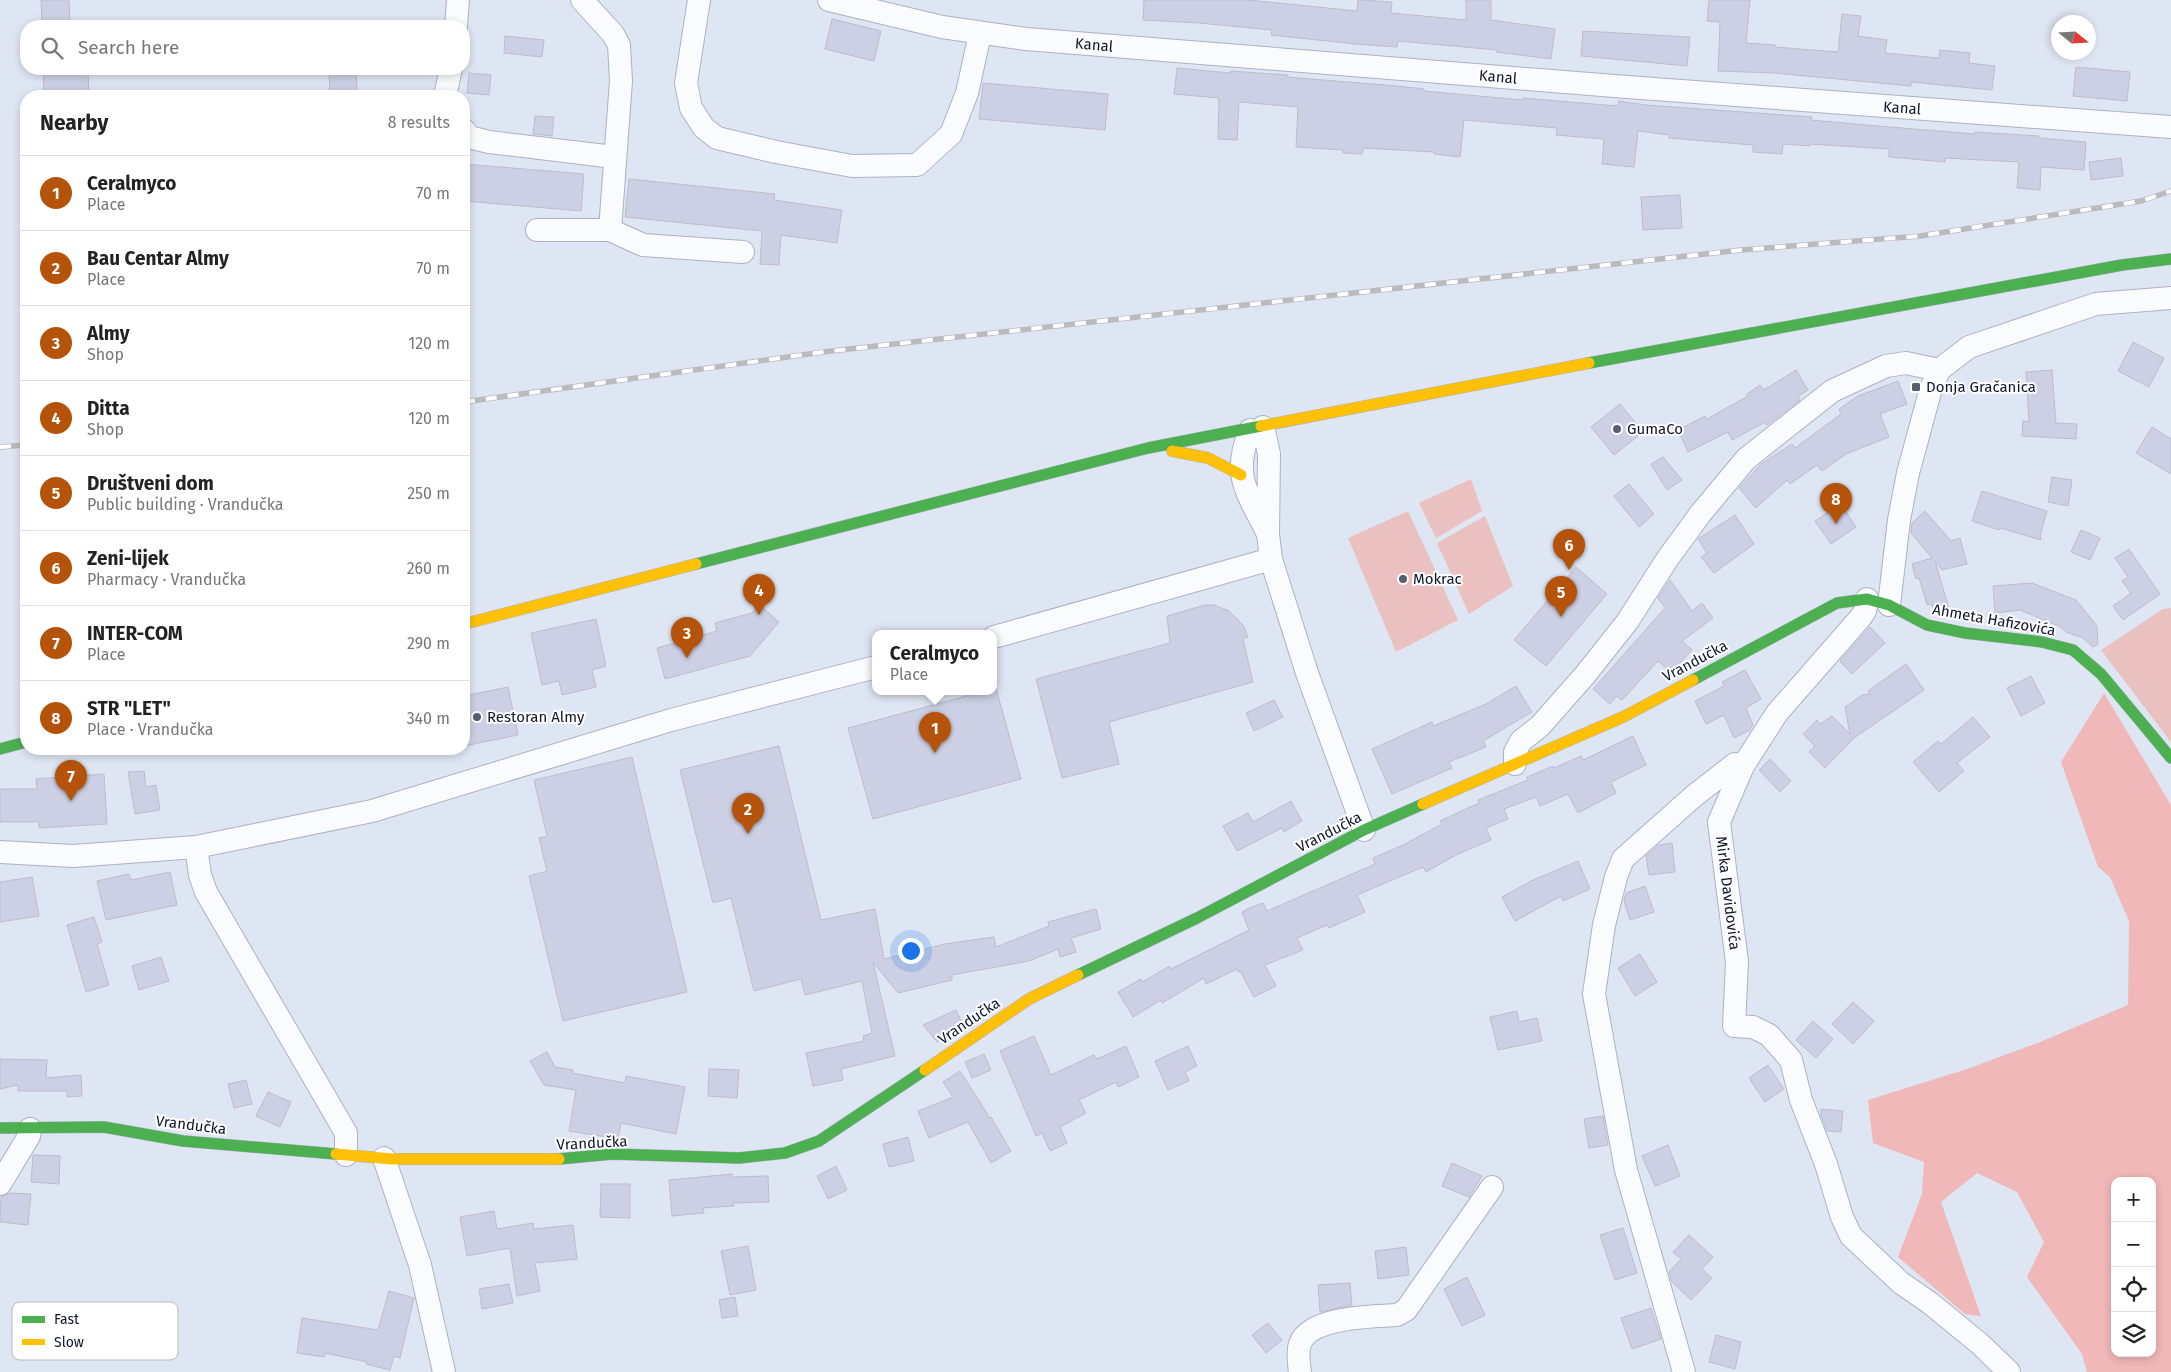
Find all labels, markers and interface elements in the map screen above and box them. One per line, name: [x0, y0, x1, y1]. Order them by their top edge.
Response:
north arrow: [2051, 15, 2096, 60]
search box: [20, 20, 470, 75]
icon: search: [38, 34, 66, 62]
street label: Kanal: [1074, 34, 1114, 56]
text: Search here: [78, 36, 179, 59]
street label: Kanal: [1478, 66, 1518, 88]
street label: Kanal: [1882, 98, 1922, 118]
text: Nearby: [40, 110, 108, 136]
text: 8 results: [388, 113, 450, 132]
text: Ceralmyco: [87, 172, 176, 195]
text: 1: [52, 184, 60, 203]
text: 70 m: [416, 184, 450, 203]
text: Place: [87, 195, 126, 214]
text: Bau Centar Almy: [87, 247, 229, 270]
text: 2: [52, 259, 60, 278]
text: 70 m: [416, 259, 450, 278]
text: Place: [87, 270, 126, 289]
text: Almy: [87, 322, 130, 345]
text: 3: [52, 334, 60, 353]
text: 120 m: [408, 334, 450, 353]
text: Shop: [87, 345, 124, 364]
place label: Donja Gračanica: [1926, 378, 2036, 396]
marker: Donja Gračanica: [1910, 381, 1922, 393]
text: Ditta: [87, 397, 130, 420]
text: 4: [51, 409, 61, 428]
text: 120 m: [408, 409, 450, 428]
text: Shop: [87, 420, 124, 439]
place label: GumaCo: [1627, 420, 1683, 438]
marker: GumaCo: [1611, 423, 1623, 435]
text: Društveni dom: [87, 472, 214, 495]
pin: 8: [1820, 483, 1852, 524]
text: 5: [52, 484, 60, 503]
text: 250 m: [407, 484, 450, 503]
text: Public building · Vrandučka: [87, 495, 283, 514]
pin: 6: [1553, 529, 1585, 570]
text: Zeni-lijek: [87, 547, 169, 570]
text: 6: [51, 559, 61, 578]
text: 260 m: [407, 559, 450, 578]
text: Pharmacy · Vrandučka: [87, 570, 246, 589]
place label: Mokrac: [1413, 570, 1462, 588]
marker: Mokrac: [1397, 573, 1409, 585]
pin: 4: [743, 574, 775, 615]
pin: 5: [1545, 576, 1577, 617]
street label: Ahmeta Hafizovića: [1931, 600, 2057, 640]
pin: 3: [671, 617, 703, 658]
text: INTER-COM: [87, 622, 183, 645]
popup: [872, 630, 997, 695]
text: 7: [52, 634, 60, 653]
text: 290 m: [407, 634, 450, 653]
street label: Vrandučka: [1659, 636, 1731, 686]
text: Ceralmyco: [890, 642, 979, 665]
text: Place: [87, 645, 126, 664]
text: Place: [890, 665, 928, 684]
text: STR "LET": [87, 697, 171, 720]
place label: Restoran Almy: [487, 708, 585, 726]
text: 8: [51, 709, 61, 728]
text: 340 m: [407, 709, 450, 728]
marker: Restoran Almy: [471, 711, 483, 723]
pin: 1: [919, 712, 951, 753]
text: Place · Vrandučka: [87, 720, 213, 739]
pin: 7: [55, 760, 87, 801]
pin: 2: [732, 793, 764, 834]
street label: Vrandučka: [1293, 808, 1365, 856]
street label: Mirka Davidovića: [1712, 835, 1744, 951]
your location: [898, 938, 924, 964]
street label: Vrandučka: [935, 994, 1003, 1048]
street label: Vrandučka: [155, 1112, 227, 1138]
street label: Vrandučka: [556, 1132, 628, 1154]
map controls: [2111, 1177, 2156, 1357]
button: +: [2111, 1177, 2156, 1222]
button: −: [2111, 1222, 2156, 1267]
button: locate: [2111, 1267, 2156, 1312]
legend: [12, 1302, 178, 1360]
text: Fast: [54, 1311, 80, 1328]
button: layers: [2111, 1312, 2156, 1357]
text: Slow: [54, 1334, 84, 1351]

